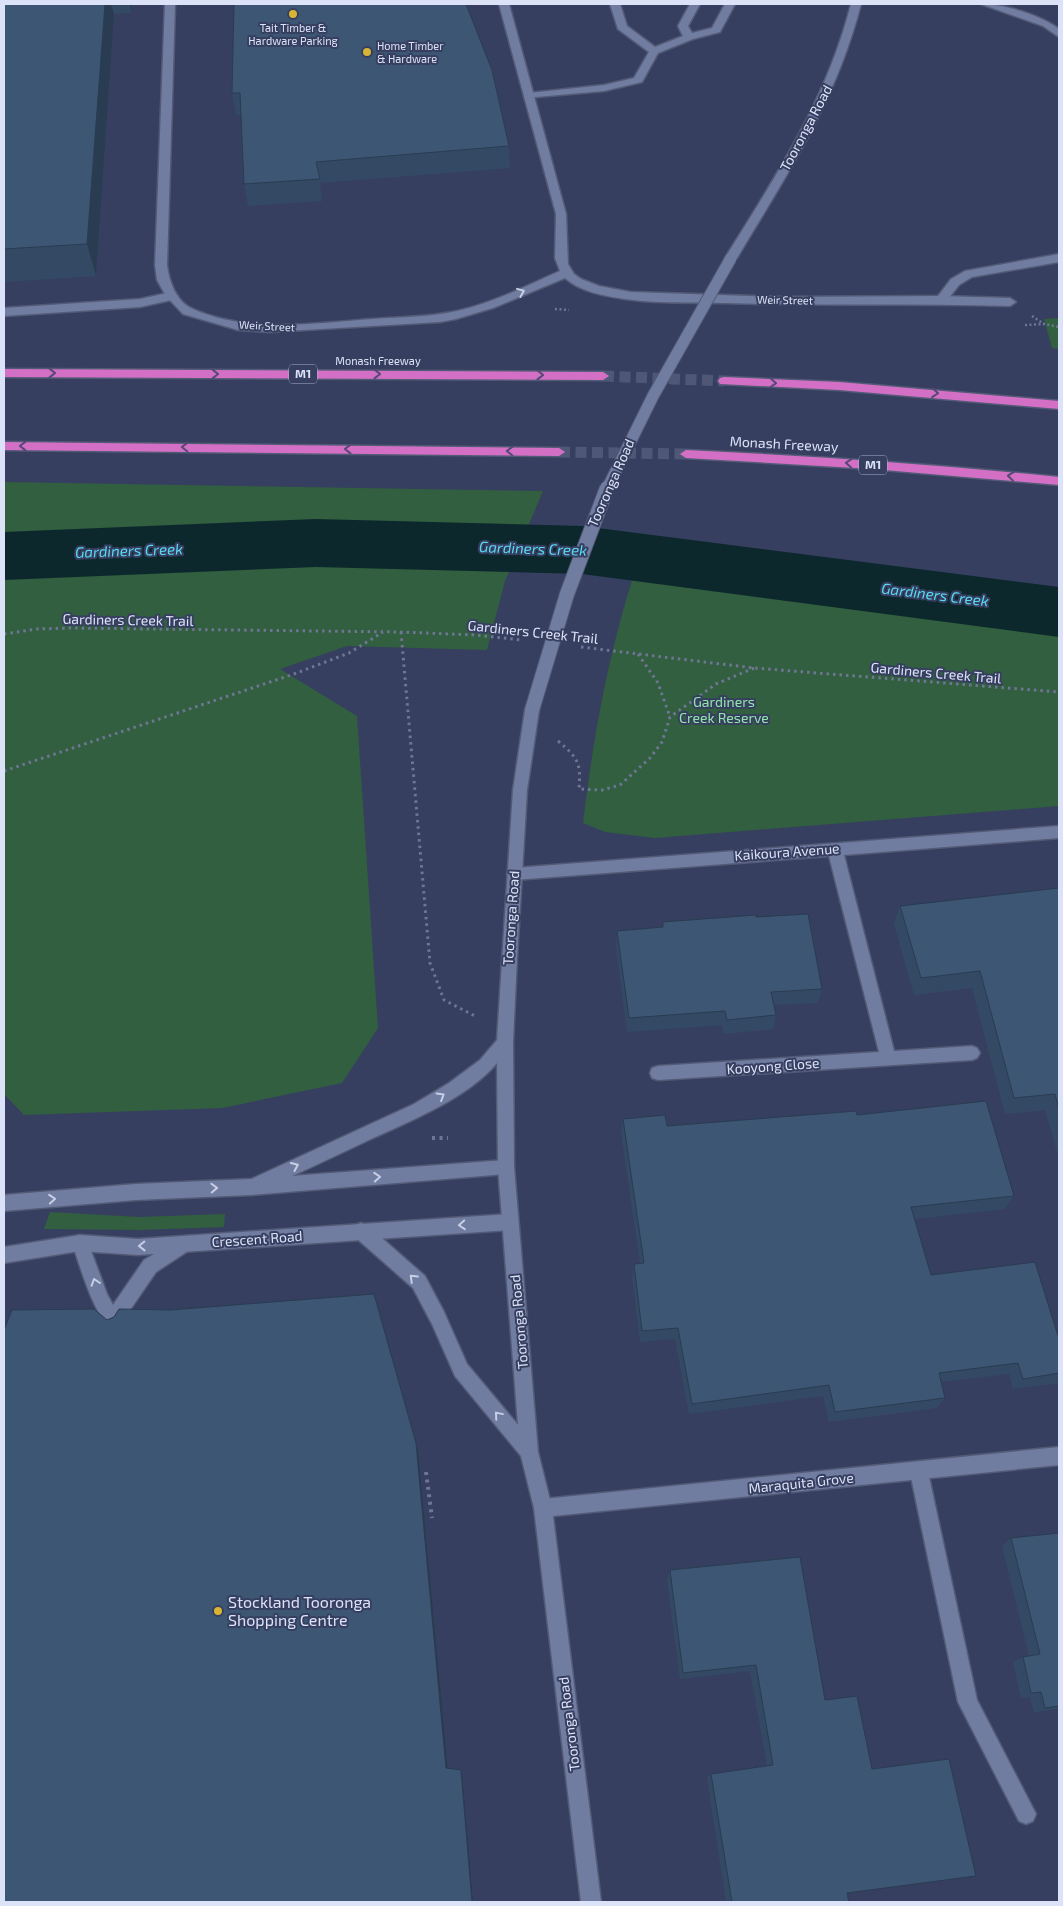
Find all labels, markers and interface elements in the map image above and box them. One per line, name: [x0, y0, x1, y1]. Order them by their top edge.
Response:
marker: Tait Timber & Hardware Parking: [287, 8, 299, 20]
place label: Tait Timber & Hardware Parking: [248, 21, 338, 47]
place label: Home Timber & Hardware: [377, 39, 444, 65]
marker: Home Timber & Hardware: [361, 46, 373, 58]
street label: Tooronga Road: [776, 82, 835, 174]
one-way arrow: [516, 287, 525, 298]
street label: Weir Street: [757, 293, 813, 306]
street label: Weir Street: [239, 318, 295, 333]
street label: Monash Freeway: [335, 354, 421, 367]
road number: M1: [289, 364, 317, 384]
one-way arrow: [49, 368, 57, 378]
one-way arrow: [212, 369, 219, 379]
one-way arrow: [374, 369, 382, 379]
one-way arrow: [536, 370, 544, 381]
one-way arrow: [769, 378, 777, 388]
one-way arrow: [931, 388, 939, 399]
street label: Monash Freeway: [729, 432, 839, 455]
street label: Tooronga Road: [584, 436, 638, 530]
one-way arrow: [19, 441, 26, 451]
one-way arrow: [181, 442, 189, 452]
one-way arrow: [344, 444, 352, 454]
one-way arrow: [506, 445, 514, 456]
road number: M1: [859, 456, 887, 474]
one-way arrow: [845, 457, 853, 468]
one-way arrow: [1007, 471, 1015, 482]
water label: Gardiners Creek: [479, 537, 587, 559]
water label: Gardiners Creek: [75, 539, 183, 561]
water label: Gardiners Creek: [880, 578, 990, 610]
street label: Gardiners Creek Trail: [62, 610, 194, 629]
street label: Gardiners Creek Trail: [467, 616, 600, 647]
street label: Gardiners Creek Trail: [870, 658, 1003, 687]
park label: Gardiners Creek Reserve: [679, 693, 769, 726]
street label: Kaikoura Avenue: [734, 839, 840, 864]
street label: Tooronga Road: [499, 870, 522, 966]
street label: Kooyong Close: [726, 1054, 820, 1077]
one-way arrow: [436, 1092, 445, 1102]
one-way arrow: [290, 1162, 299, 1173]
one-way arrow: [373, 1172, 381, 1183]
one-way arrow: [211, 1183, 219, 1194]
one-way arrow: [49, 1193, 57, 1204]
one-way arrow: [457, 1219, 465, 1230]
street label: Crescent Road: [211, 1227, 303, 1250]
one-way arrow: [138, 1241, 146, 1252]
street label: Tooronga Road: [506, 1274, 531, 1370]
one-way arrow: [410, 1275, 419, 1284]
one-way arrow: [90, 1279, 100, 1287]
one-way arrow: [495, 1411, 504, 1420]
street label: Maraquita Grove: [747, 1469, 854, 1496]
place label: Stockland Tooronga Shopping Centre: [228, 1592, 371, 1629]
marker: Stockland Tooronga Shopping Centre: [212, 1605, 224, 1617]
street label: Tooronga Road: [554, 1676, 583, 1772]

